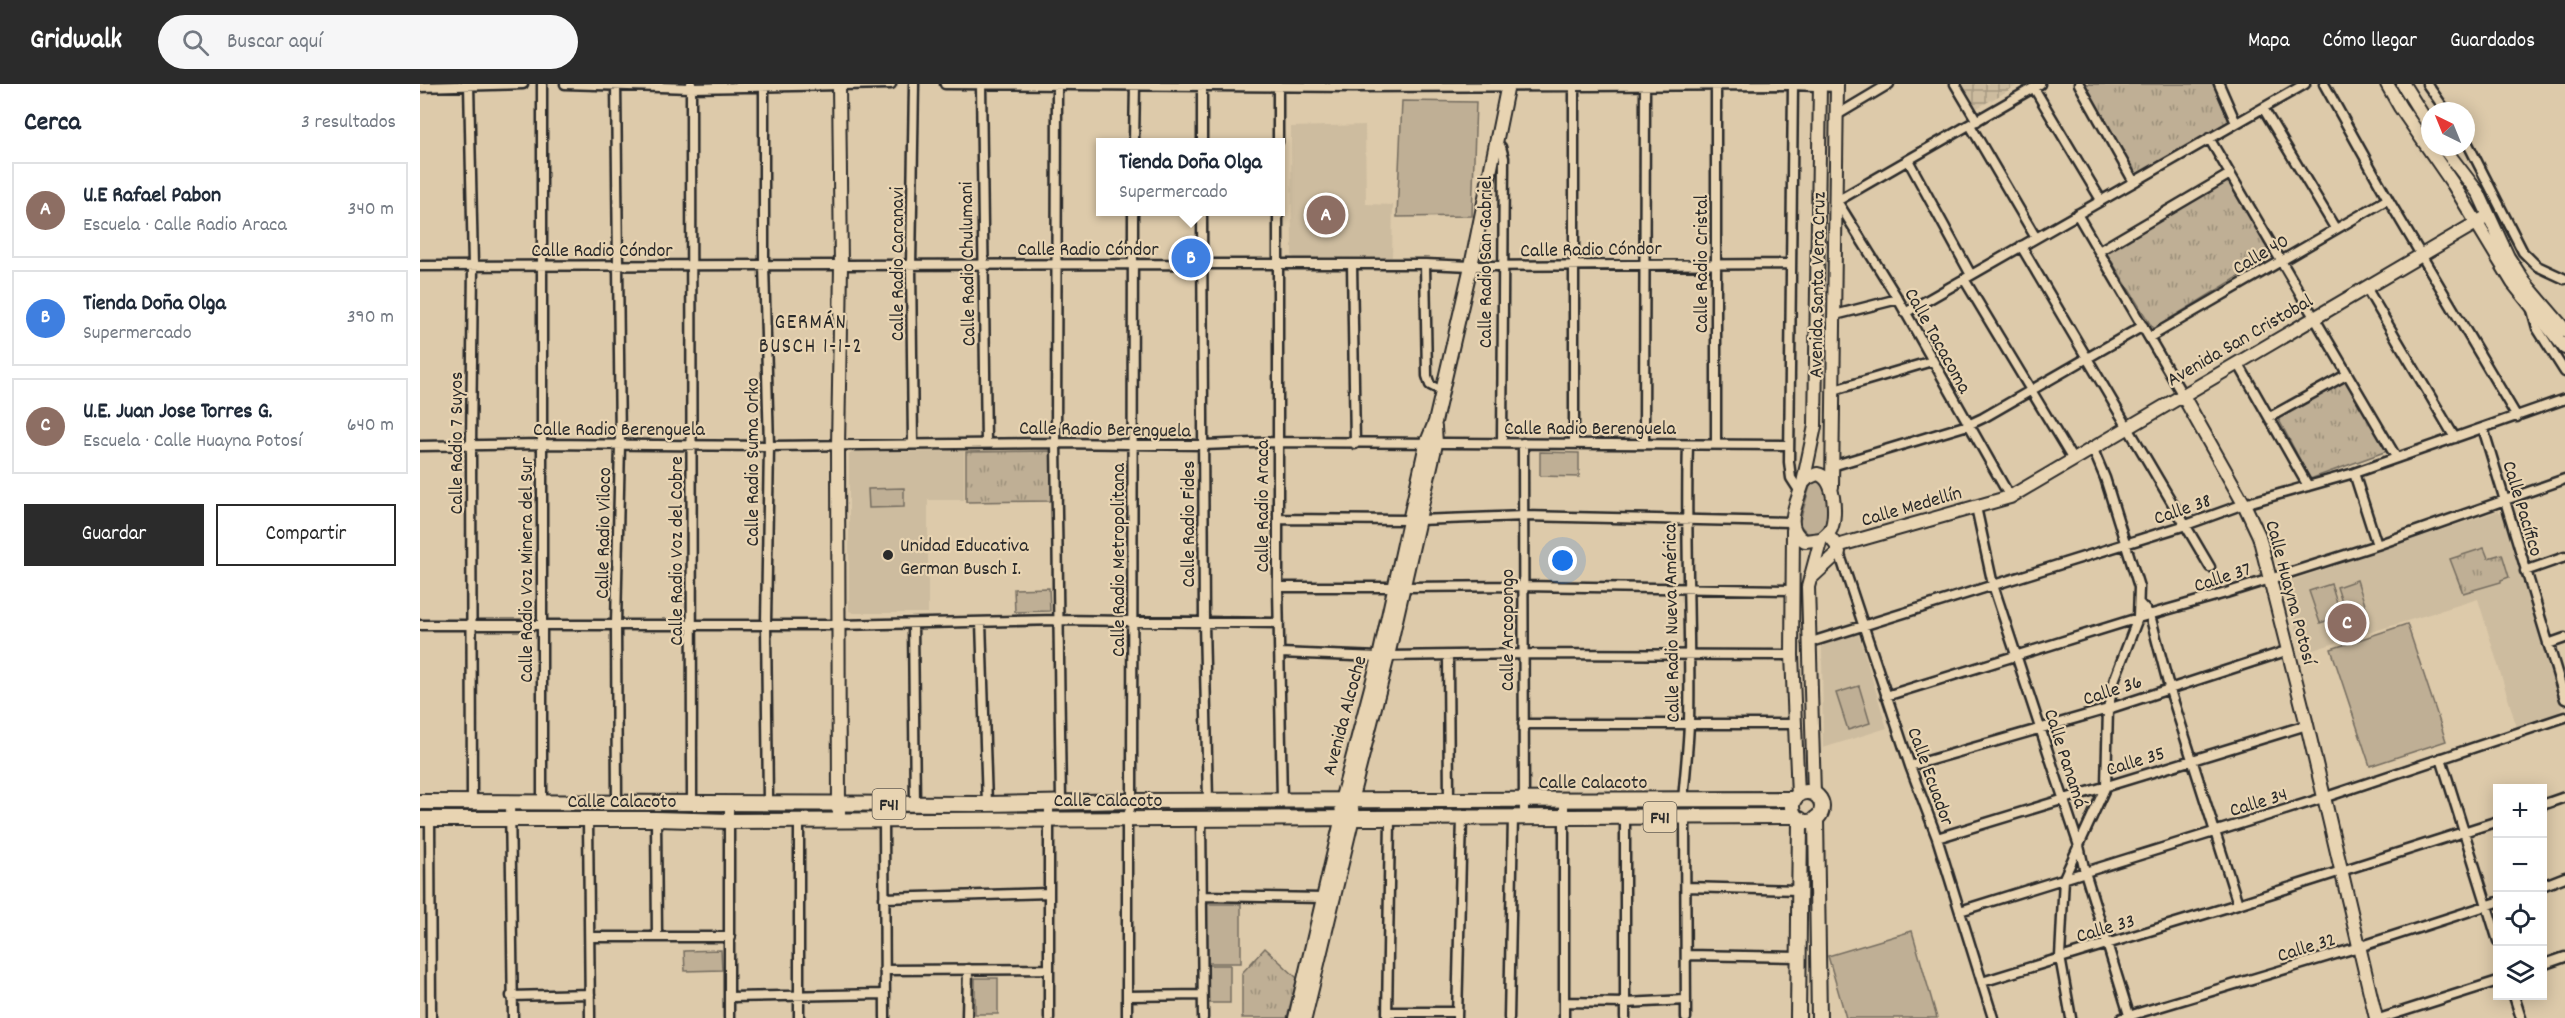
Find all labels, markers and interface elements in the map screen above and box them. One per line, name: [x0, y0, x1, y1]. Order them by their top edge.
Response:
search box: [158, 15, 578, 69]
text: Gridwalk: [30, 22, 122, 62]
icon: search: [179, 26, 212, 59]
text: Buscar aquí: [227, 27, 322, 58]
text: Mapa: [2248, 27, 2290, 57]
text: Cómo llegar: [2323, 27, 2417, 57]
text: Guardados: [2450, 27, 2535, 57]
north arrow: [2421, 102, 2475, 156]
text: Cerca: [24, 105, 81, 142]
text: 3 resultados: [301, 109, 396, 137]
popup: [1096, 138, 1285, 216]
text: Tienda Doña Olga: [1119, 148, 1262, 179]
street label: Calle Radio San Gabriel: [1473, 175, 1501, 348]
text: Supermercado: [1119, 179, 1228, 207]
text: U.E Rafael Pabon: [83, 181, 221, 212]
street label: Calle Radio Chulumani: [954, 181, 984, 347]
street label: Calle Radio Caranavi: [885, 186, 913, 341]
street label: Avenida Santa Vera Cruz: [1803, 191, 1835, 378]
pin: A: [1306, 192, 1346, 238]
street label: Calle Radio Cristal: [1689, 194, 1717, 333]
text: A: [40, 196, 51, 224]
text: 340 m: [348, 196, 394, 224]
text: Escuela · Calle Radio Araca: [83, 212, 287, 240]
street label: Calle 40: [2228, 228, 2295, 283]
pin: B: [1172, 236, 1210, 280]
street label: Calle Radio Cóndor: [1520, 236, 1663, 266]
street label: Calle Radio Cóndor: [1017, 237, 1159, 265]
street label: Calle Radio Cóndor: [531, 238, 673, 266]
street label: Calle Tacacoma: [1896, 283, 1977, 400]
street label: Avenida San Cristobal: [2162, 288, 2319, 395]
text: Tienda Doña Olga: [83, 289, 226, 320]
text: B: [41, 304, 50, 332]
text: 390 m: [347, 304, 394, 332]
district label: GERMÁN BUSCH 1-1-2: [759, 309, 863, 363]
text: Supermercado: [83, 320, 192, 348]
street label: Calle Radio 7 Suyos: [444, 372, 472, 514]
street label: Calle Radio Suma Orko: [740, 377, 768, 546]
text: U.E. Juan Jose Torres G.: [83, 397, 272, 428]
text: C: [41, 412, 50, 440]
text: 640 m: [347, 412, 394, 440]
street label: Calle Radio Berenguela: [1019, 416, 1192, 447]
street label: Calle Radio Berenguela: [1504, 416, 1677, 444]
street label: Calle Radio Berenguela: [533, 417, 706, 445]
text: Escuela · Calle Huayna Potosí: [83, 428, 302, 456]
street label: Calle Radio Araca: [1250, 439, 1278, 572]
street label: Calle Radio Voz del Cobre: [664, 456, 692, 646]
street label: Calle Radio Voz Minera del Sur: [514, 457, 542, 683]
street label: Calle Pacífico: [2493, 458, 2549, 560]
street label: Calle Radio Fides: [1176, 461, 1204, 587]
street label: Calle Radio Metropolitana: [1106, 462, 1134, 657]
street label: Calle Radio Viloco: [590, 467, 620, 599]
street label: Calle Medellín: [1858, 480, 1965, 536]
street label: Calle 38: [2150, 488, 2215, 534]
button: Guardar: [24, 504, 204, 566]
button: Compartir: [216, 504, 396, 566]
street label: Calle Huayna Potosí: [2256, 518, 2322, 669]
street label: Calle Radio Nueva América: [1657, 523, 1689, 723]
place label: Unidad Educativa German Busch I.: [900, 533, 1029, 584]
your location: [1548, 546, 1577, 575]
marker: Unidad Educativa German Busch I.: [881, 548, 895, 562]
street label: Calle 37: [2191, 556, 2255, 601]
street label: Calle Arcopongo: [1495, 569, 1523, 691]
pin: C: [2328, 600, 2366, 646]
street label: Avenida Alcoche: [1316, 653, 1375, 779]
street label: Calle 36: [2080, 669, 2146, 715]
street label: Calle Panamá: [2035, 706, 2093, 812]
street label: Calle Ecuador: [1898, 724, 1960, 831]
street label: Calle 35: [2103, 741, 2169, 785]
street label: Calle Calacoto: [1539, 770, 1647, 798]
street label: Calle 34: [2226, 782, 2291, 826]
map controls: [2493, 784, 2547, 1000]
button: +: [2493, 784, 2547, 838]
street label: Calle Calacoto: [1054, 788, 1162, 816]
street label: Calle Calacoto: [568, 789, 676, 817]
road number: F41: [872, 789, 906, 819]
road number: F41: [1644, 802, 1676, 832]
button: −: [2493, 838, 2547, 892]
button: locate: [2493, 892, 2547, 946]
street label: Calle 33: [2073, 908, 2138, 952]
street label: Calle 32: [2274, 927, 2340, 971]
button: layers: [2493, 946, 2547, 1000]

